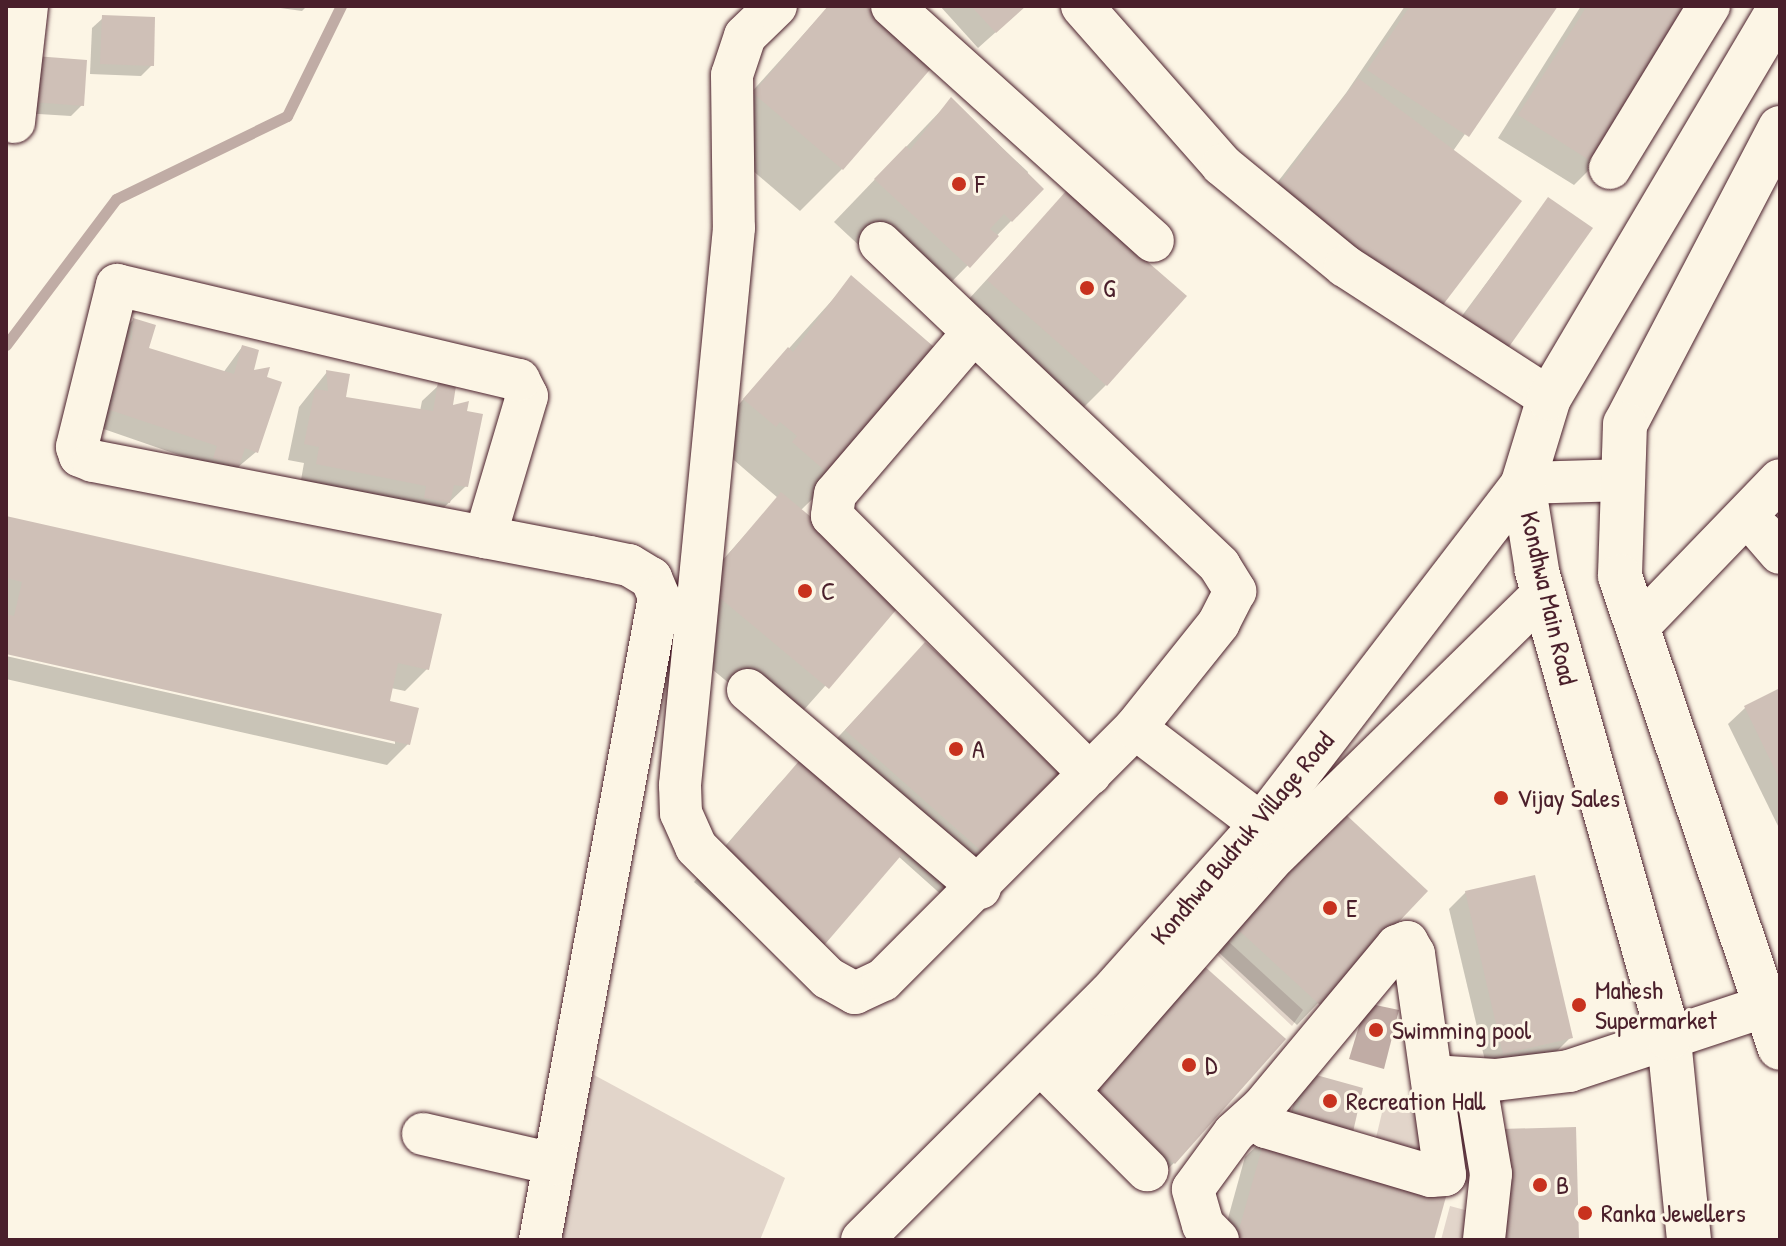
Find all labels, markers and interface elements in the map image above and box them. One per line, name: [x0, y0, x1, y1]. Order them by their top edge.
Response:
place label: F: [975, 168, 985, 200]
marker: F: [950, 175, 968, 193]
place label: G: [1103, 272, 1115, 304]
marker: G: [1078, 279, 1096, 297]
street label: Kondhwa Main Road: [1514, 508, 1584, 688]
place label: C: [821, 575, 835, 607]
marker: C: [796, 582, 814, 600]
street label: Kondhwa Budruk Village Road: [1144, 725, 1340, 951]
place label: A: [972, 733, 985, 765]
marker: A: [947, 740, 965, 758]
place label: Vijay Sales: [1517, 782, 1620, 814]
marker: Vijay Sales: [1492, 789, 1510, 807]
place label: E: [1346, 892, 1357, 924]
marker: E: [1321, 899, 1339, 917]
place label: Mahesh Supermarket: [1595, 974, 1717, 1036]
marker: Mahesh Supermarket: [1570, 996, 1588, 1014]
place label: Swimming pool: [1392, 1014, 1531, 1046]
marker: Swimming pool: [1367, 1021, 1385, 1039]
place label: D: [1205, 1049, 1217, 1081]
marker: D: [1180, 1056, 1198, 1074]
place label: Recreation Hall: [1346, 1085, 1485, 1117]
marker: Recreation Hall: [1321, 1092, 1339, 1110]
place label: B: [1556, 1169, 1569, 1201]
marker: B: [1531, 1176, 1549, 1194]
place label: Ranka Jewellers: [1601, 1197, 1746, 1229]
marker: Ranka Jewellers: [1576, 1204, 1594, 1222]

